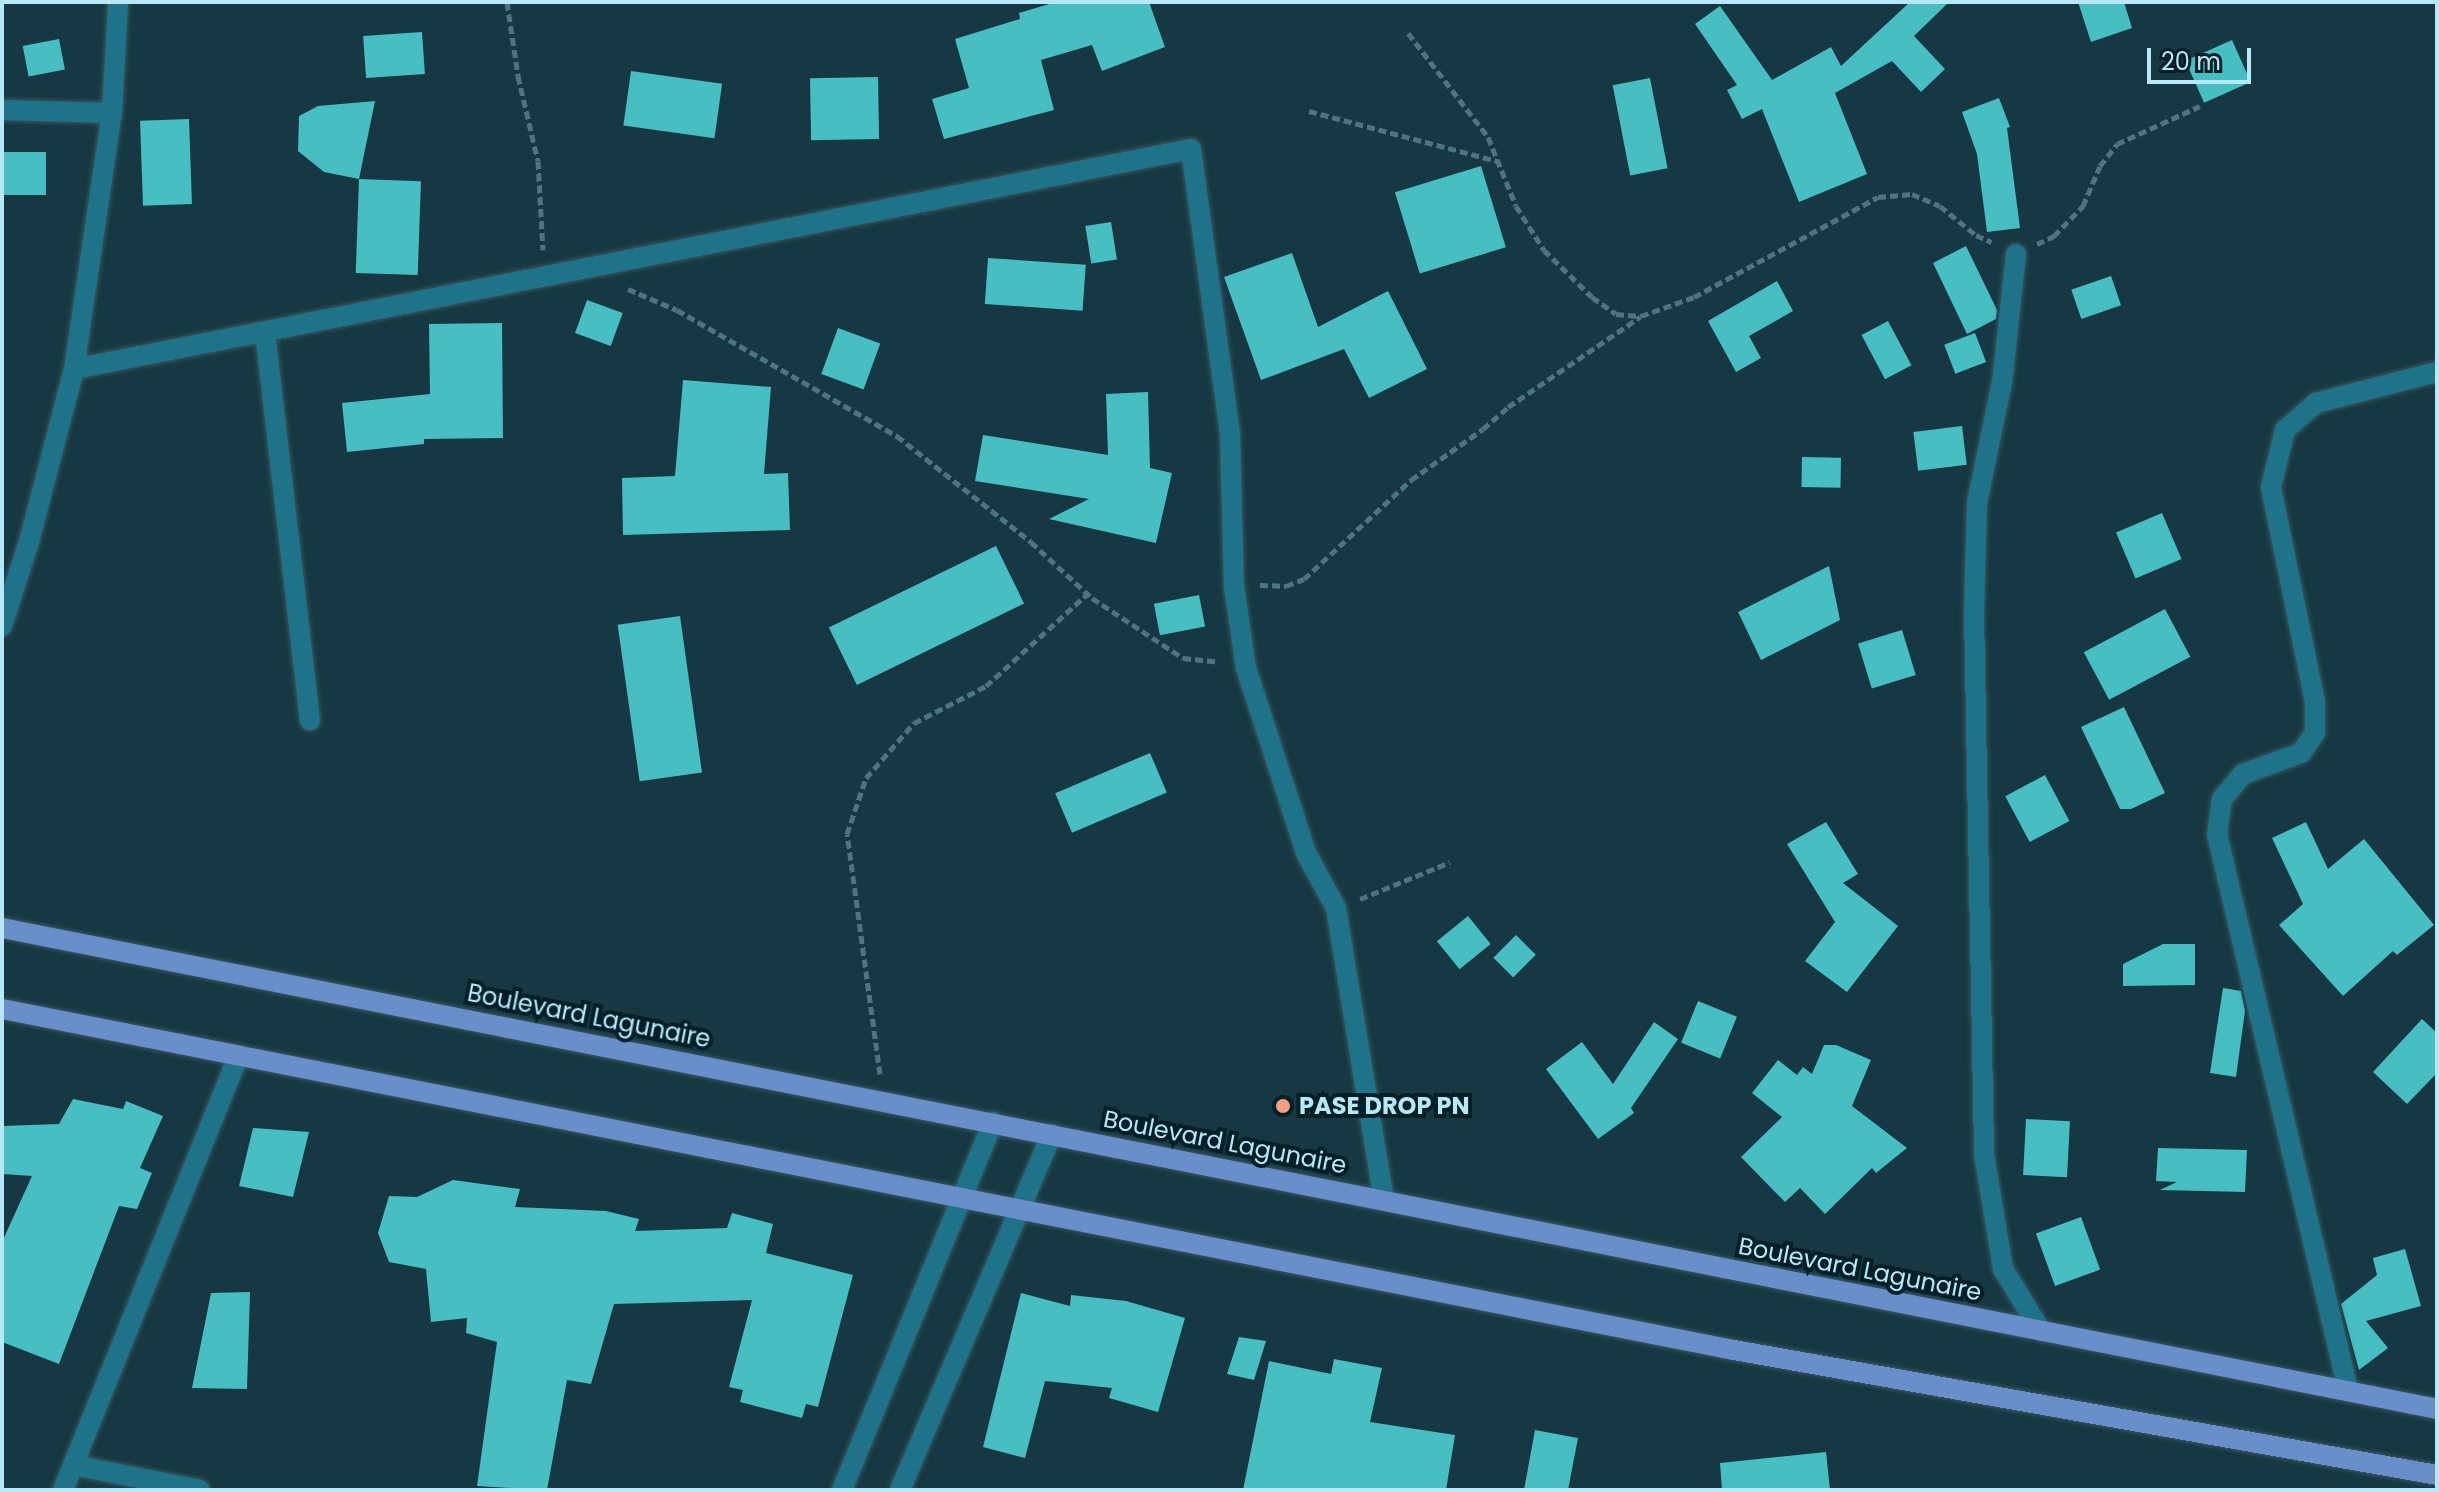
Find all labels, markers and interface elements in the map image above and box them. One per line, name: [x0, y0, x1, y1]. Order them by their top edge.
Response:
scale bar: [2151, 32, 2255, 82]
text: 20 m: [2161, 45, 2221, 78]
street label: Boulevard Lagunaire: [465, 978, 713, 1054]
place label: PASE DROP PN: [1299, 1092, 1470, 1120]
marker: PASE DROP PN: [1274, 1097, 1292, 1115]
street label: Boulevard Lagunaire: [1101, 1104, 1349, 1180]
street label: Boulevard Lagunaire: [1736, 1231, 1984, 1307]

